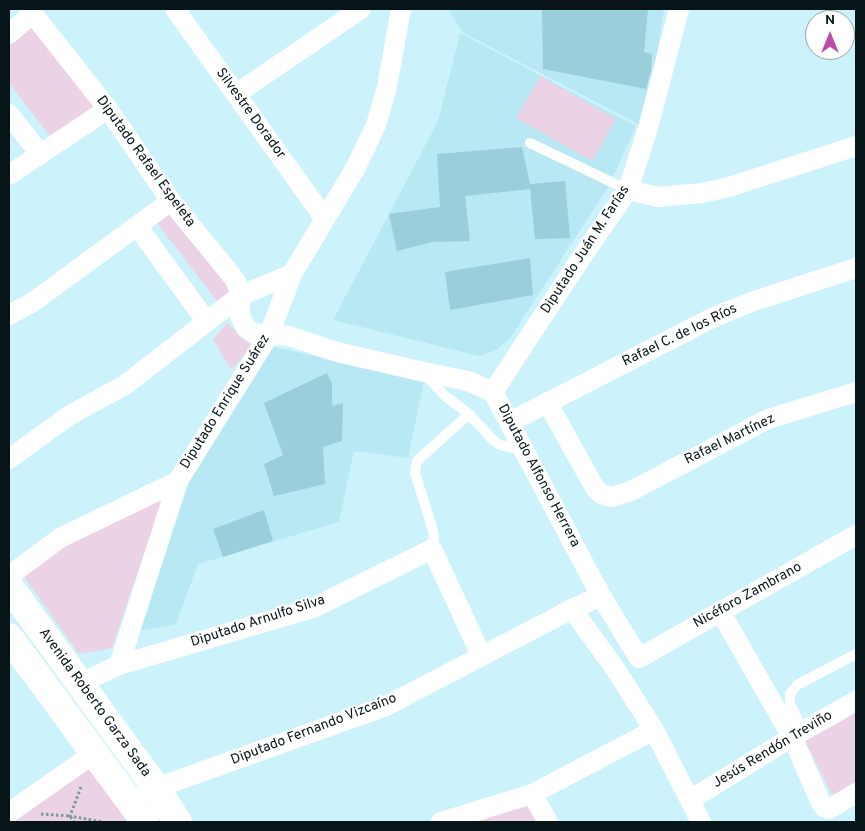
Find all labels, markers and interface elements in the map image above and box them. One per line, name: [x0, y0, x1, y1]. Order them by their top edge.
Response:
north arrow: [805, 10, 855, 60]
text: N: [825, 12, 835, 29]
street label: Silvestre Dorador: [211, 65, 289, 163]
street label: Diputado Rafael Espeleta: [92, 93, 198, 231]
street label: Diputado Juán M. Farías: [538, 183, 634, 317]
street label: Rafael C. de los Ríos: [620, 301, 740, 371]
street label: Diputado Enrique Suárez: [178, 332, 274, 472]
street label: Diputado Alfonso Herrera: [493, 402, 583, 550]
street label: Rafael Martínez: [682, 411, 778, 469]
street label: Nicéforo Zambrano: [691, 559, 805, 633]
street label: Diputado Arnulfo Silva: [189, 592, 327, 652]
street label: Avenida Roberto Garza Sada: [34, 626, 154, 780]
street label: Diputado Fernando Vizcaíno: [229, 691, 399, 769]
street label: Jesús Rendón Treviño: [710, 708, 836, 792]

